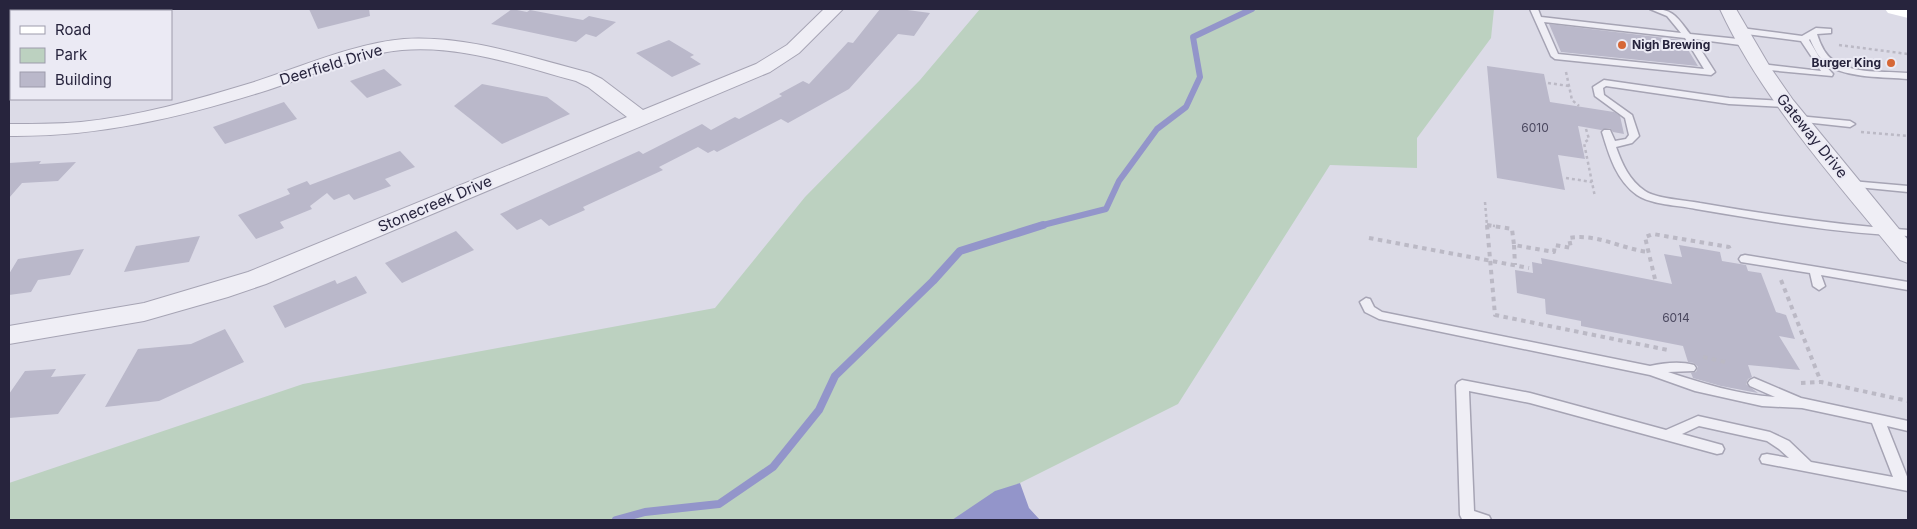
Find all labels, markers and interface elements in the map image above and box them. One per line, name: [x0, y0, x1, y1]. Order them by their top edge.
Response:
legend: [10, 10, 172, 100]
text: Road: [55, 20, 91, 39]
place label: Nigh Brewing: [1632, 37, 1710, 52]
marker: Nigh Brewing: [1616, 39, 1628, 51]
street label: Deerfield Drive: [277, 40, 385, 89]
text: Park: [55, 45, 88, 64]
place label: Burger King: [1812, 55, 1881, 70]
marker: Burger King: [1885, 57, 1897, 69]
text: Building: [55, 70, 112, 89]
street label: Gateway Drive: [1773, 90, 1852, 182]
house number: 6010: [1521, 120, 1549, 135]
street label: Stonecreek Drive: [375, 171, 495, 236]
house number: 6014: [1662, 310, 1690, 325]

